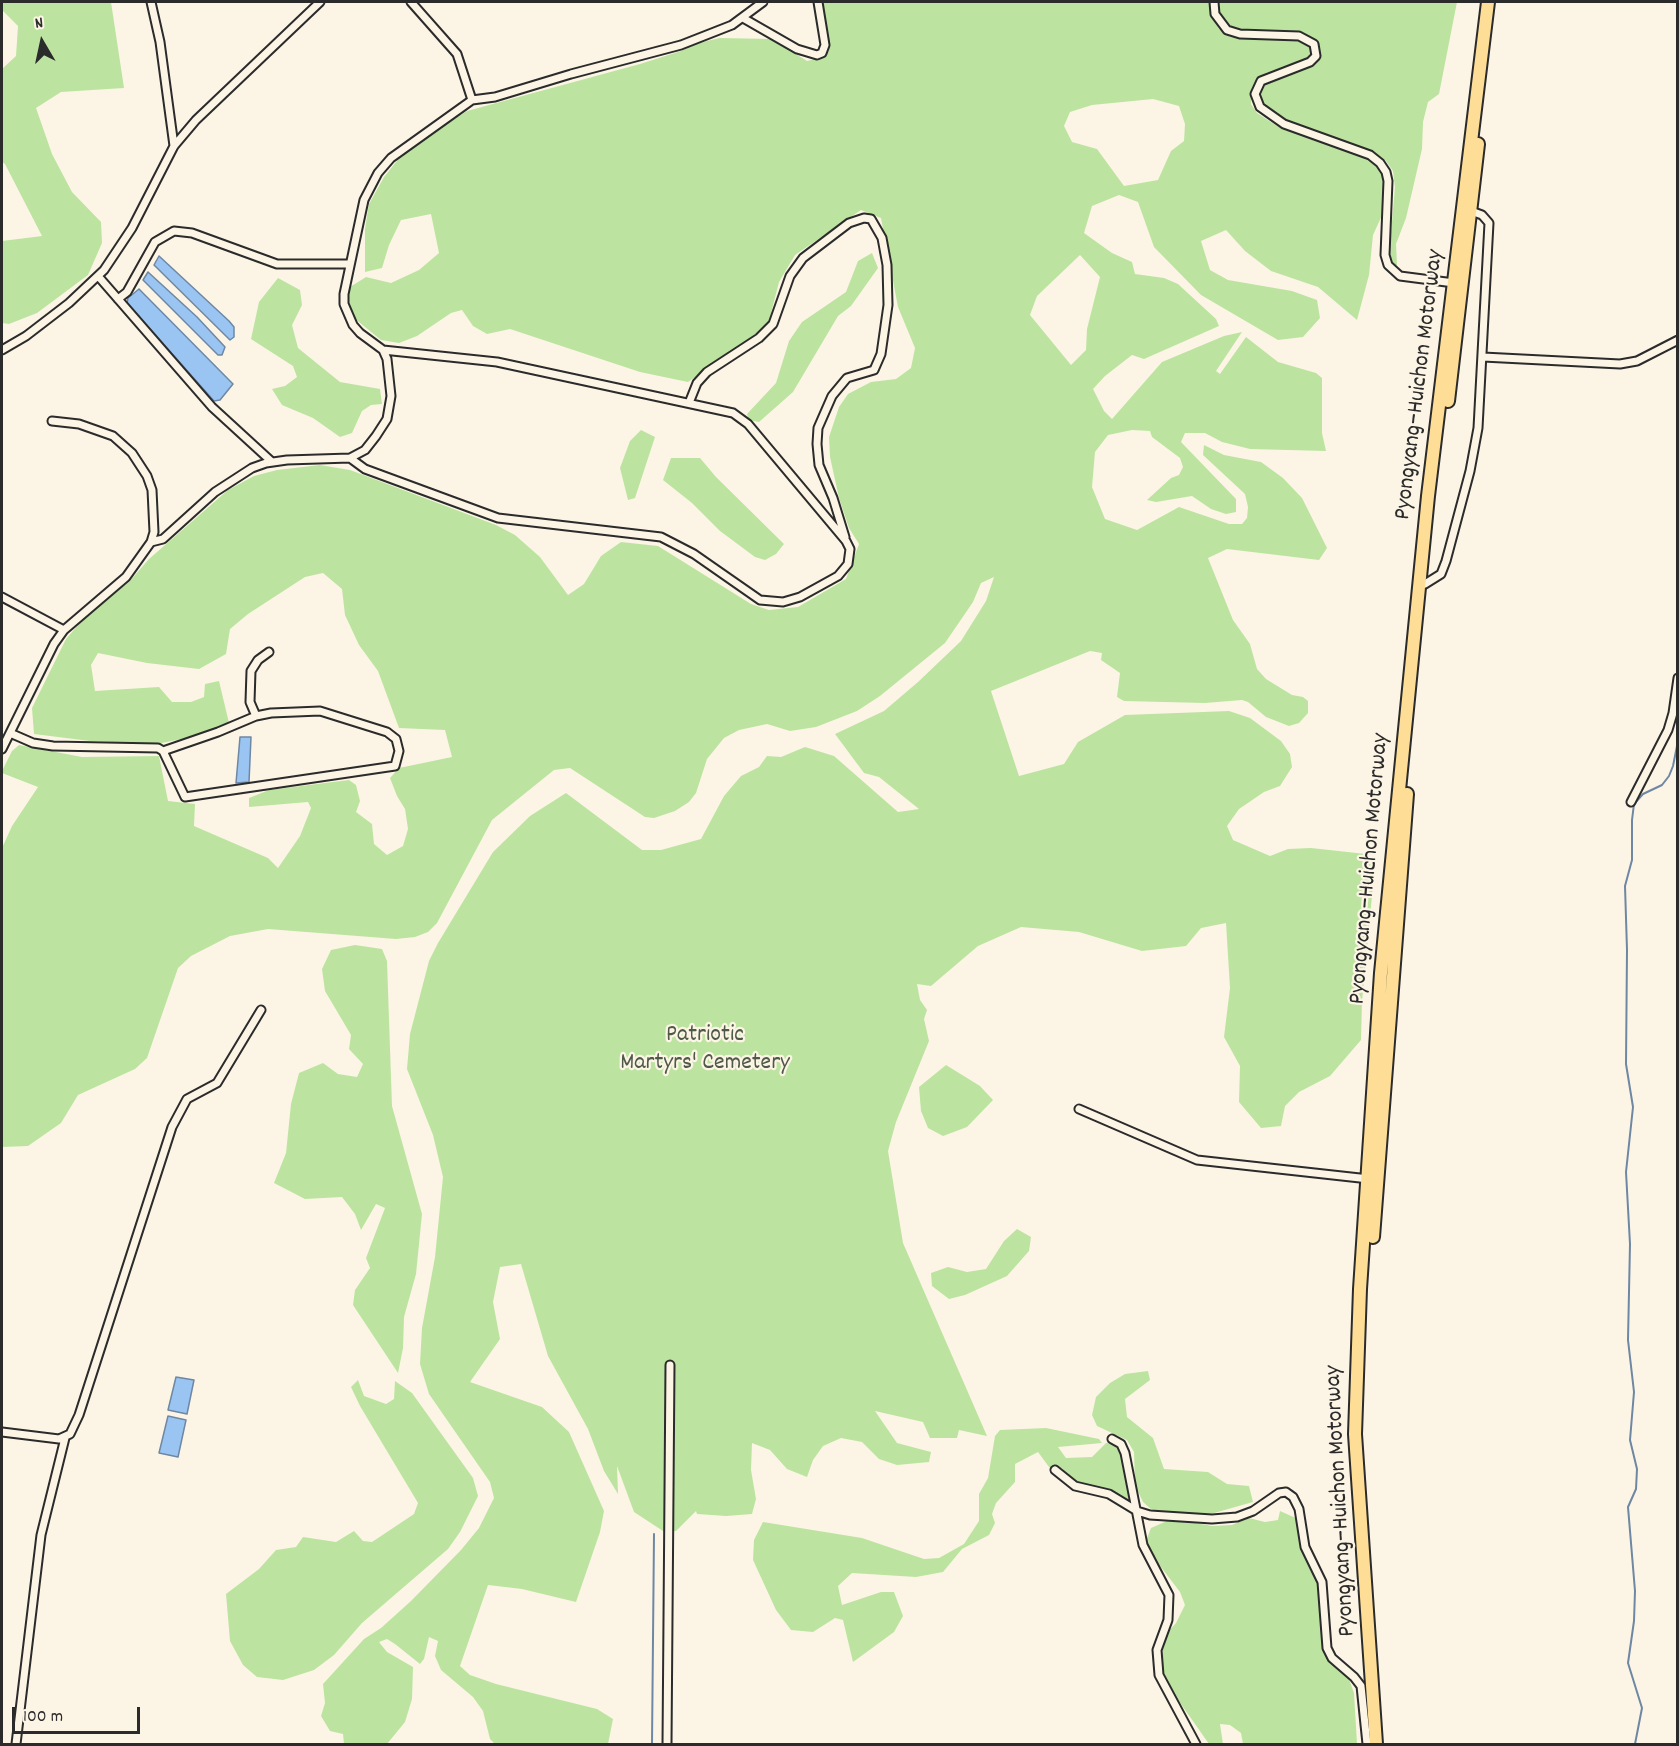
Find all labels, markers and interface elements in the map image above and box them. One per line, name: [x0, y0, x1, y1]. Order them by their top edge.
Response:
north arrow: [12, 12, 72, 72]
text: N: [33, 12, 45, 36]
street label: Pyongyang–Huichon Motorway: [1390, 248, 1452, 522]
street label: Pyongyang–Huichon Motorway: [1345, 732, 1397, 1006]
park label: Patriotic Martyrs' Cemetery: [620, 1023, 790, 1079]
street label: Pyongyang–Huichon Motorway: [1321, 1364, 1363, 1638]
scale bar: [15, 1695, 142, 1733]
text: 100 m: [23, 1705, 63, 1730]

